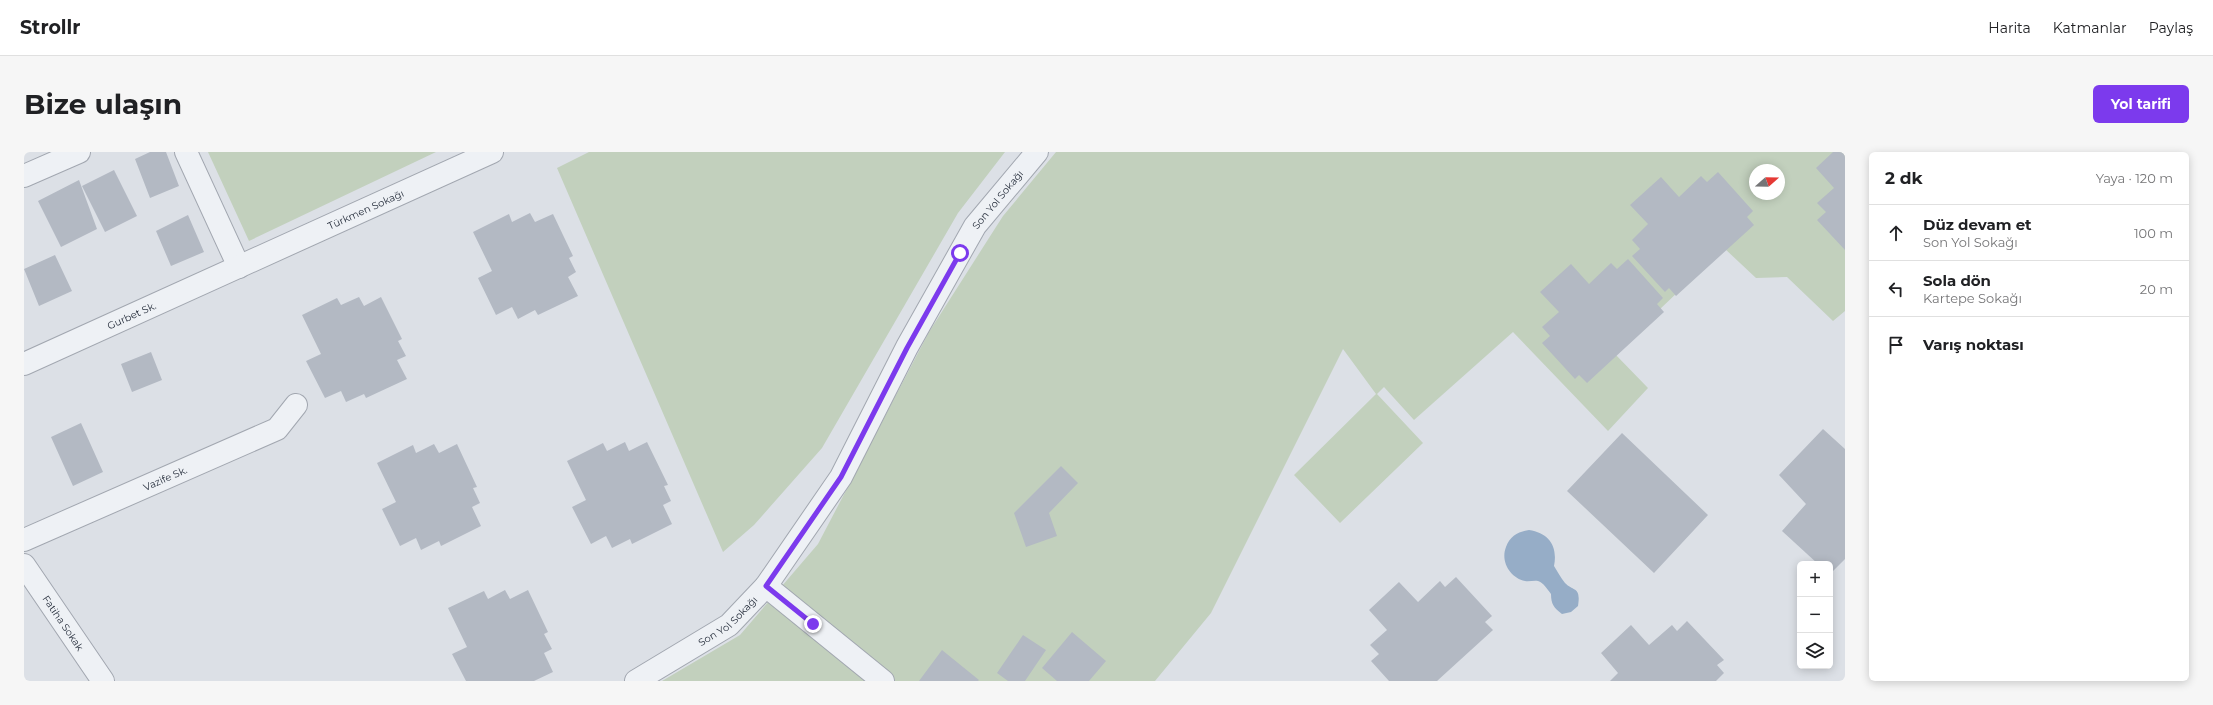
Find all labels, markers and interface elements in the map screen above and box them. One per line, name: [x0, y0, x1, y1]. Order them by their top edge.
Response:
text: Strollr: [20, 16, 81, 39]
text: Harita: [1988, 19, 2031, 37]
text: Katmanlar: [2053, 19, 2127, 37]
text: Paylaş: [2149, 19, 2193, 37]
button: Yol tarifi: [2093, 85, 2189, 123]
text: Bize ulaşın: [24, 87, 182, 121]
north arrow: [1749, 164, 1785, 200]
street label: Son Yol Sokağı: [969, 168, 1026, 232]
text: 2 dk: [1885, 168, 1923, 188]
text: Yaya · 120 m: [2096, 170, 2173, 186]
street label: Türkmen Sokağı: [326, 187, 406, 233]
text: Düz devam et: [1923, 215, 2032, 234]
icon: ahead: [1885, 222, 1907, 244]
text: 100 m: [2134, 225, 2173, 241]
text: Son Yol Sokağı: [1923, 234, 2018, 250]
route start: [951, 244, 969, 262]
text: Sola dön: [1923, 271, 1991, 290]
icon: left: [1885, 278, 1907, 300]
text: 20 m: [2140, 281, 2173, 297]
text: Kartepe Sokağı: [1923, 290, 2022, 306]
street label: Gurbet Sk.: [105, 299, 158, 332]
icon: arrive: [1885, 334, 1907, 356]
text: Varış noktası: [1923, 335, 2024, 354]
street label: Vazife Sk.: [141, 463, 189, 494]
map controls: [1797, 561, 1833, 669]
button: +: [1797, 561, 1833, 597]
street label: Fatiha Sokak: [40, 593, 86, 653]
street label: Son Yol Sokağı: [696, 593, 760, 649]
button: −: [1797, 597, 1833, 633]
route end: [804, 615, 822, 633]
button: layers: [1797, 633, 1833, 669]

